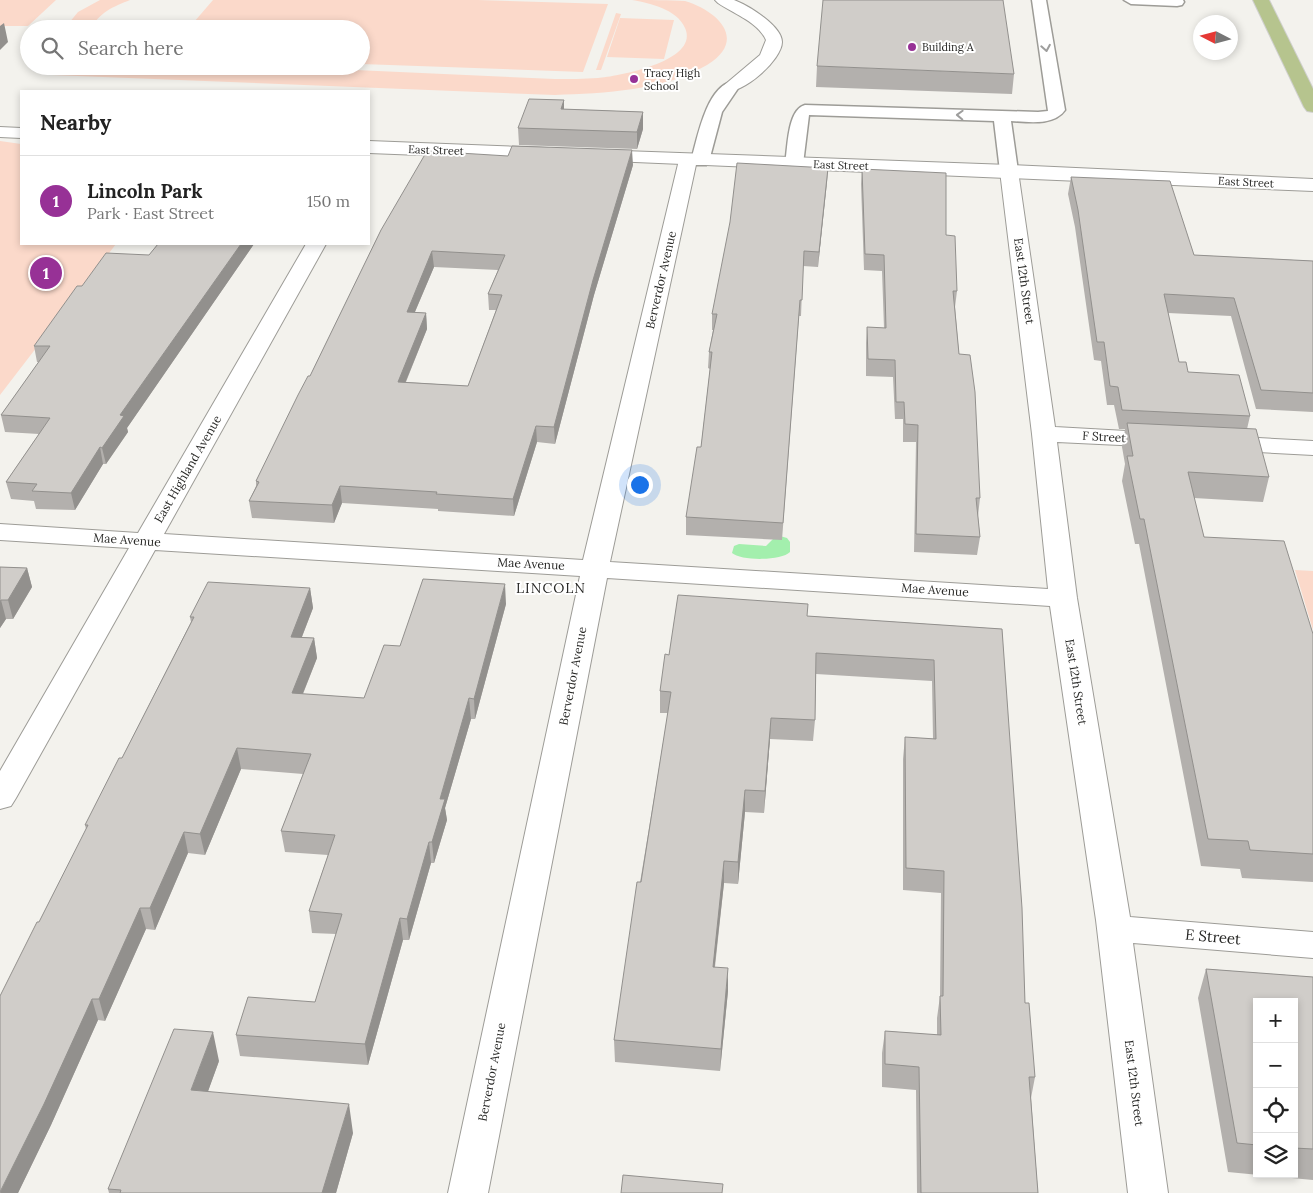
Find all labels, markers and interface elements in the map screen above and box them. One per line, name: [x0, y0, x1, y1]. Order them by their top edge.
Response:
north arrow: [1193, 15, 1238, 60]
search box: [20, 20, 370, 75]
icon: search: [38, 34, 66, 62]
text: Search here: [78, 36, 184, 60]
place label: Building A: [922, 40, 975, 54]
marker: Building A: [906, 41, 918, 53]
one-way arrow: [1041, 44, 1051, 52]
place label: Tracy High School: [644, 66, 701, 93]
marker: Tracy High School: [628, 73, 640, 85]
text: Nearby: [40, 109, 111, 136]
one-way arrow: [956, 109, 964, 120]
street label: East Street: [408, 142, 465, 158]
street label: East Street: [813, 157, 870, 173]
street label: East Street: [1218, 174, 1275, 190]
text: Lincoln Park: [87, 179, 203, 203]
text: 1: [53, 191, 59, 211]
text: 150 m: [307, 191, 350, 211]
text: Park · East Street: [87, 203, 214, 223]
street label: Berverdor Avenue: [642, 229, 679, 330]
street label: East 12th Street: [1011, 237, 1038, 325]
pin: 1: [30, 254, 62, 292]
street label: East Highland Avenue: [151, 412, 225, 525]
street label: F Street: [1082, 428, 1127, 445]
your location: [627, 472, 653, 498]
street label: Mae Avenue: [93, 530, 162, 549]
street label: Mae Avenue: [497, 554, 566, 573]
district label: LINCOLN: [516, 579, 586, 597]
street label: Mae Avenue: [901, 580, 970, 599]
street label: Berverdor Avenue: [556, 625, 590, 726]
street label: East 12th Street: [1062, 638, 1091, 726]
street label: E Street: [1184, 925, 1242, 948]
map controls: [1253, 998, 1298, 1178]
button: +: [1253, 998, 1298, 1043]
street label: Berverdor Avenue: [475, 1021, 509, 1122]
street label: East 12th Street: [1122, 1039, 1147, 1127]
button: −: [1253, 1043, 1298, 1088]
button: locate: [1253, 1088, 1298, 1133]
button: layers: [1253, 1133, 1298, 1178]

